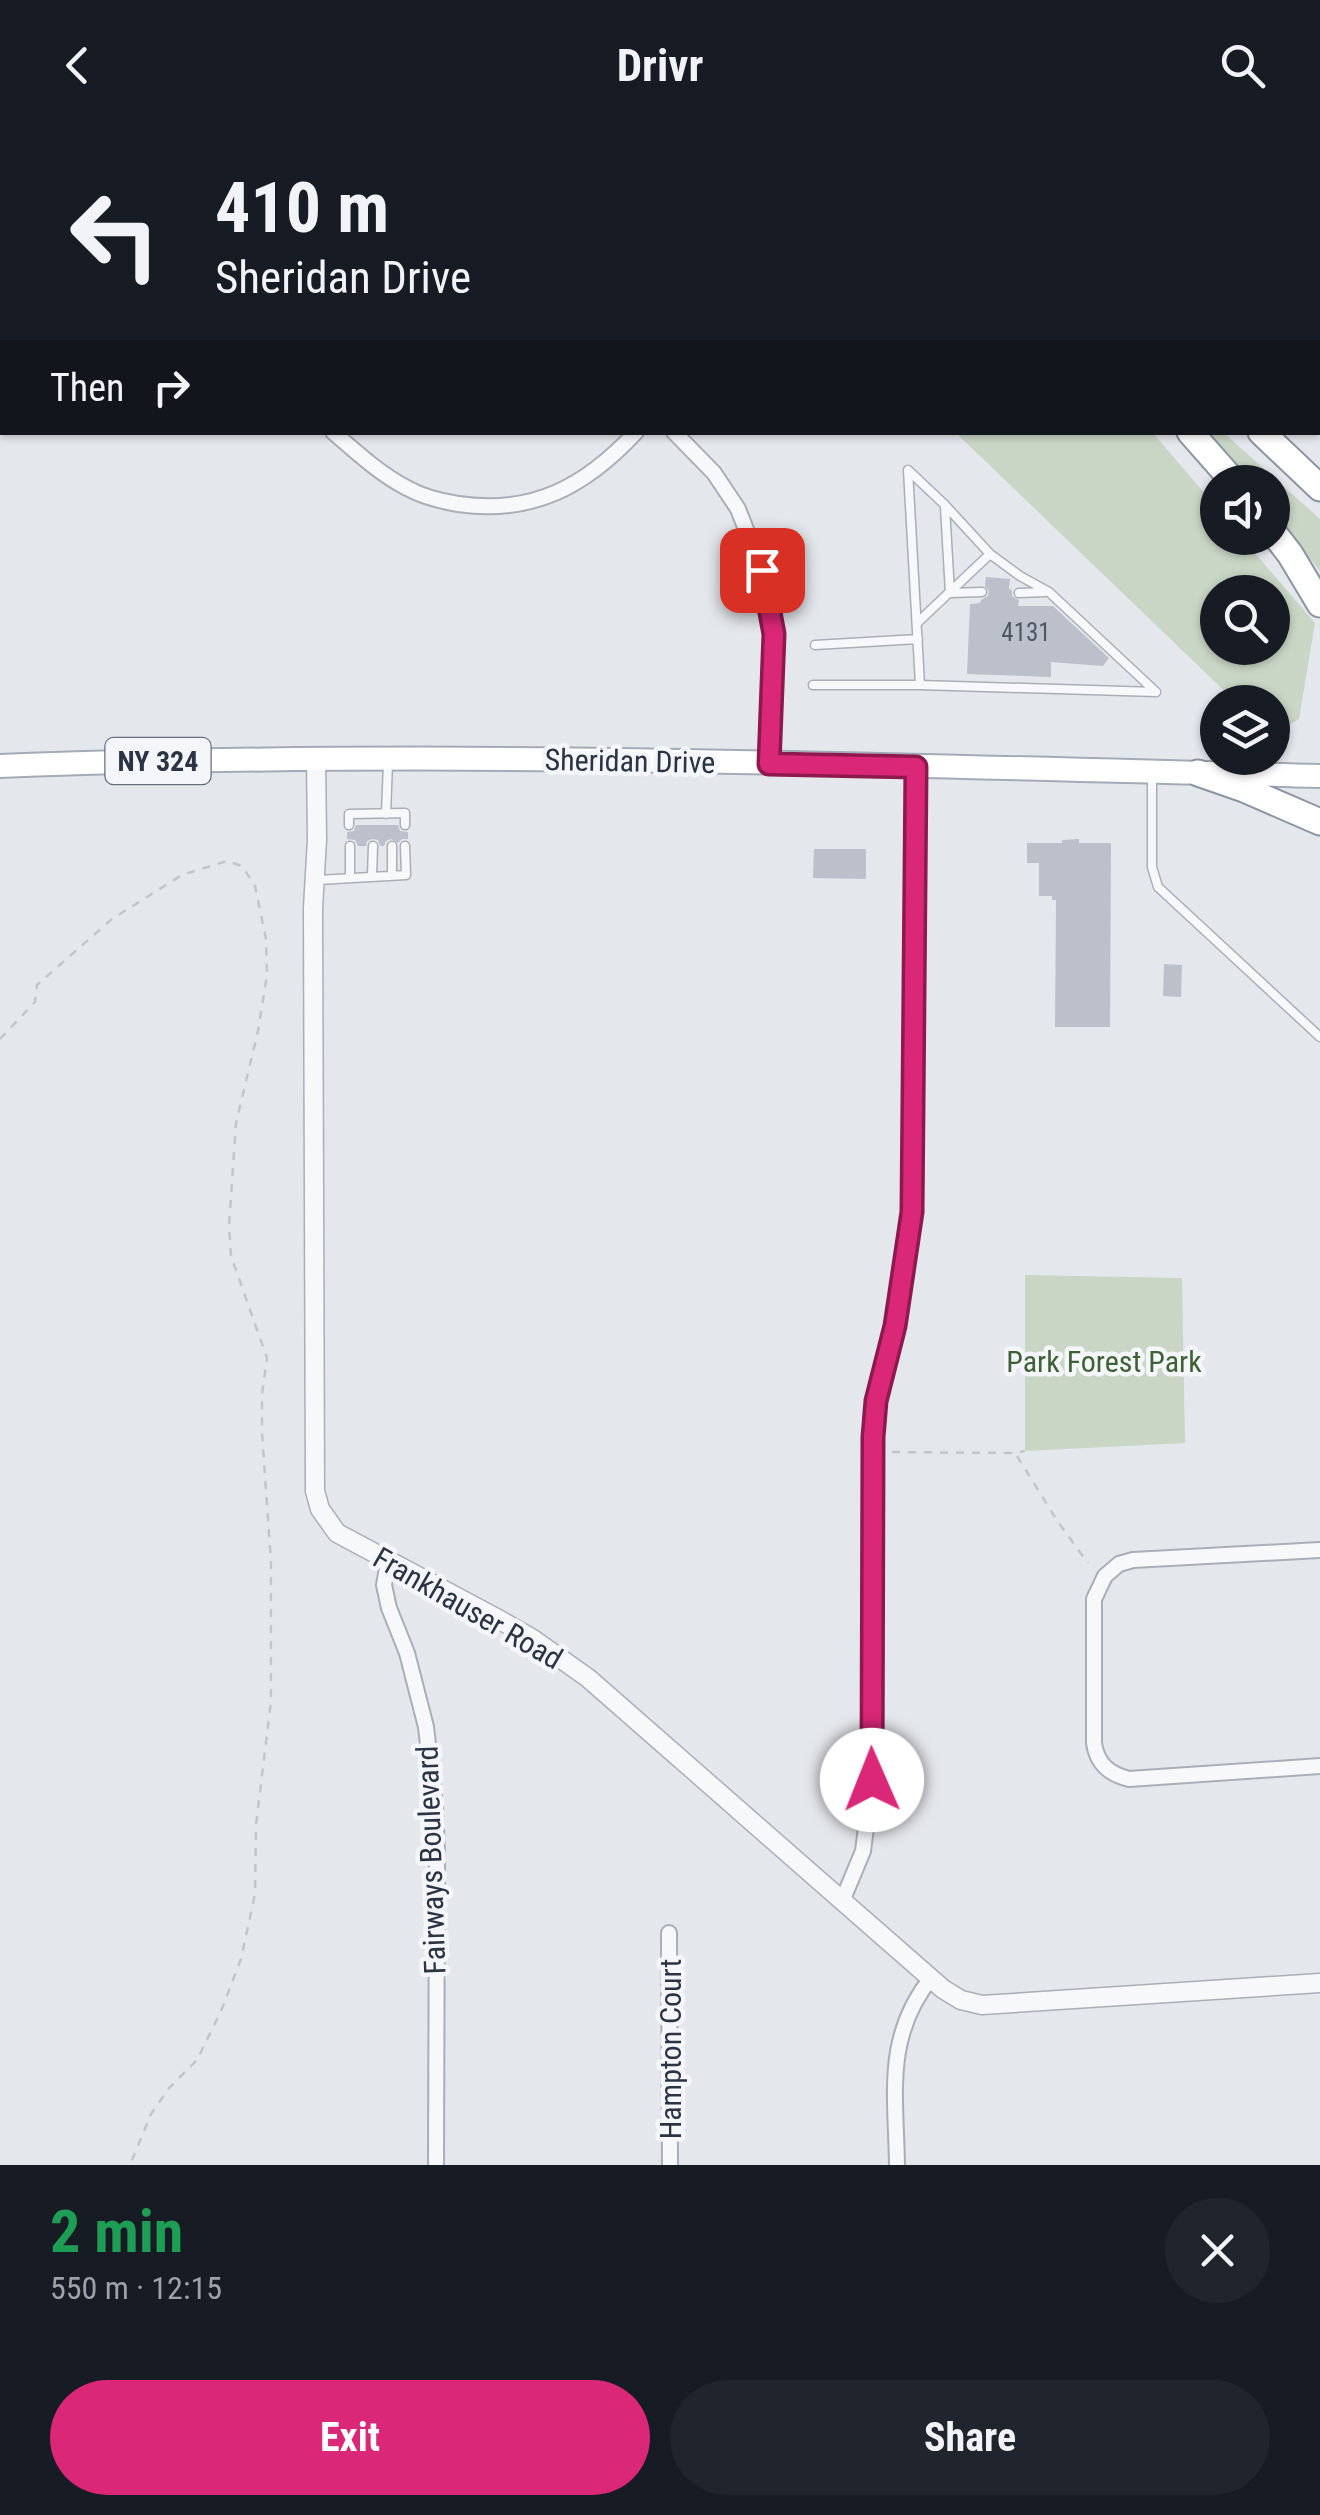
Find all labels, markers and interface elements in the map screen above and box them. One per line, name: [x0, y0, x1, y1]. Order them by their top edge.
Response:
icon: back: [50, 38, 105, 93]
icon: search: [1215, 38, 1270, 93]
text: Drivr: [617, 39, 703, 92]
text: 410 m: [215, 167, 389, 249]
icon: left: [50, 170, 180, 300]
text: Sheridan Drive: [215, 251, 471, 304]
icon: right: [144, 360, 199, 415]
text: Then: [50, 366, 124, 410]
map controls: [1200, 465, 1290, 775]
button: sound: [1200, 465, 1290, 555]
pin: [720, 528, 805, 613]
icon: arrive: [735, 543, 790, 598]
button: search: [1200, 575, 1290, 665]
house number: 4131: [1001, 618, 1051, 647]
button: layers: [1200, 685, 1290, 775]
road number: NY 324: [106, 738, 210, 784]
street label: Sheridan Drive: [544, 742, 716, 780]
park label: Park Forest Park: [1006, 1344, 1202, 1379]
street label: Frankhauser Road: [367, 1540, 569, 1676]
position arrow: [820, 1728, 924, 1832]
street label: Fairways Boulevard: [410, 1745, 452, 1975]
street label: Hampton Court: [653, 1959, 688, 2139]
text: 2 min: [50, 2196, 183, 2267]
button: close: [1165, 2198, 1270, 2303]
text: 550 m · 12:15: [50, 2269, 222, 2307]
button: Exit: [50, 2380, 650, 2495]
button: Share: [670, 2380, 1270, 2495]

